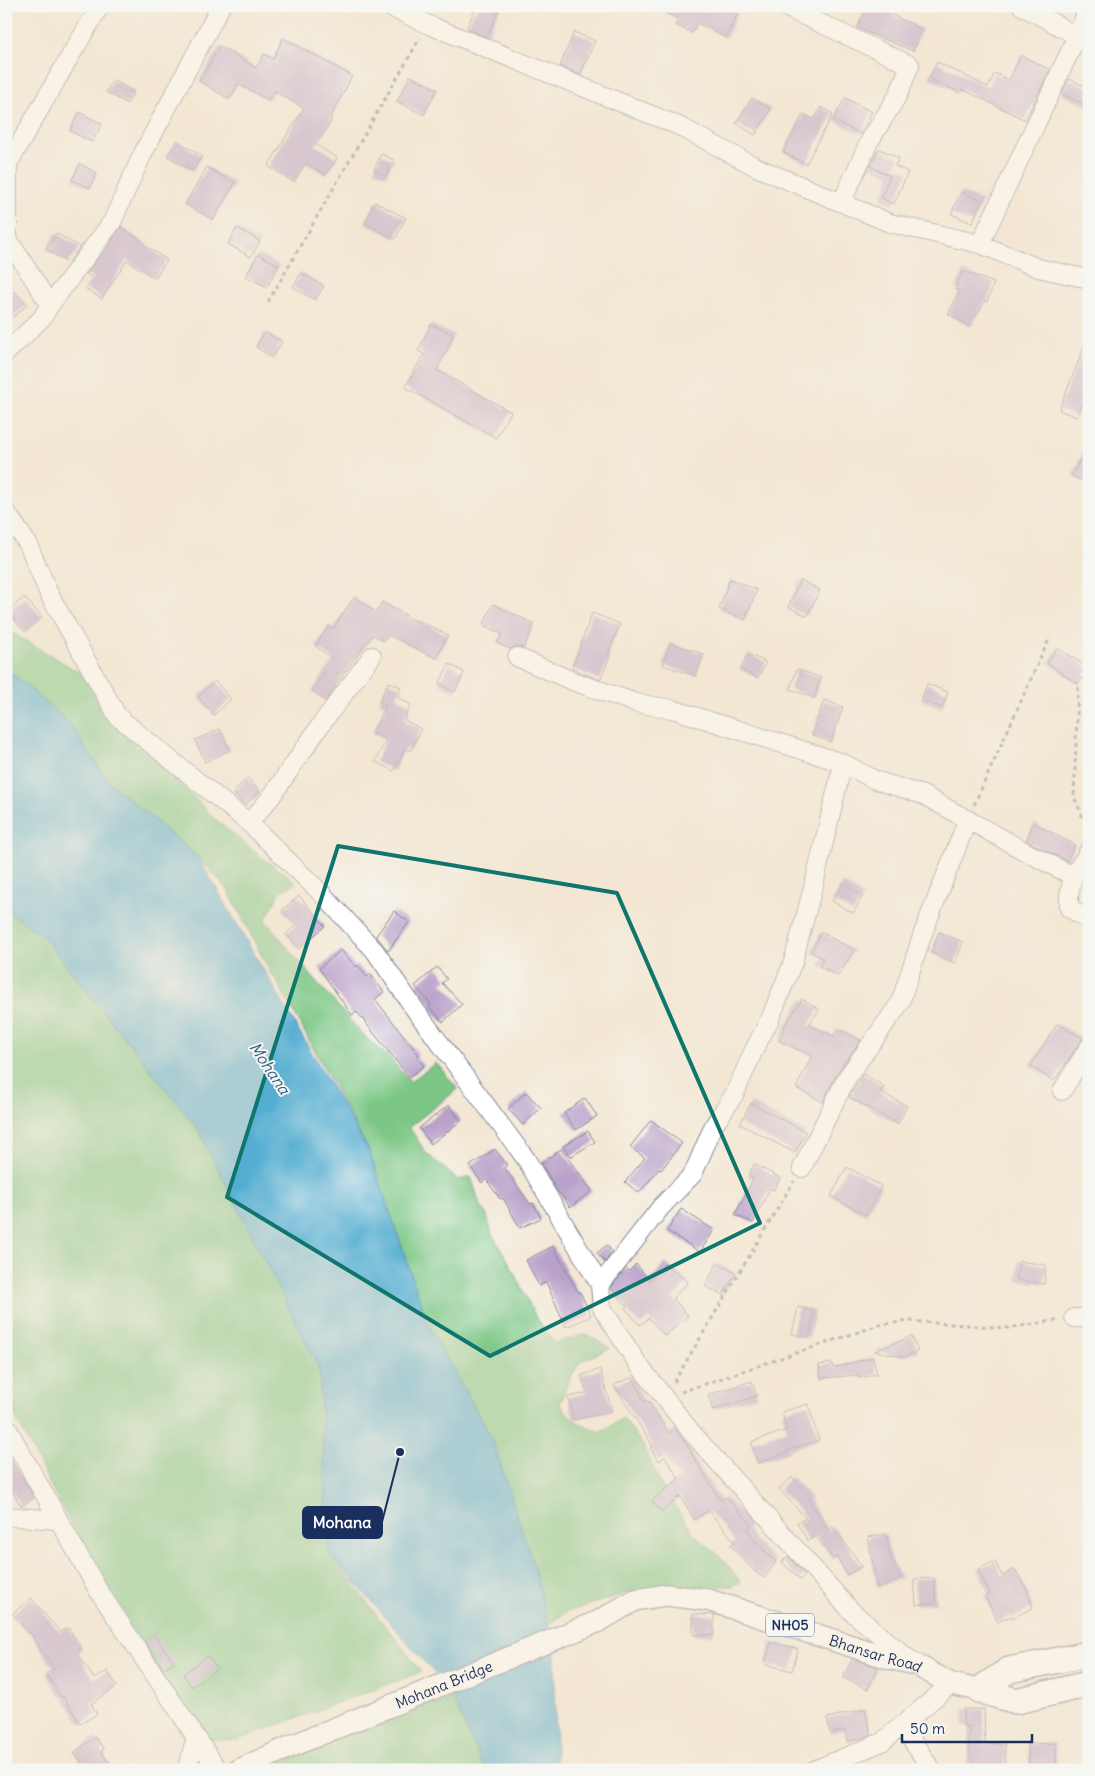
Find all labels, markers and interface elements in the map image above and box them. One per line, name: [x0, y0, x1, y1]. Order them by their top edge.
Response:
water label: Mohana: [245, 1038, 295, 1099]
callout: Mohana: [303, 1507, 382, 1538]
text: Mohana: [313, 1512, 371, 1532]
road number: NH05: [766, 1614, 814, 1636]
street label: Bhansar Road: [827, 1630, 926, 1676]
street label: Mohana Bridge: [392, 1656, 495, 1712]
scale bar: [902, 1711, 1032, 1743]
text: 50 m: [910, 1719, 945, 1738]

